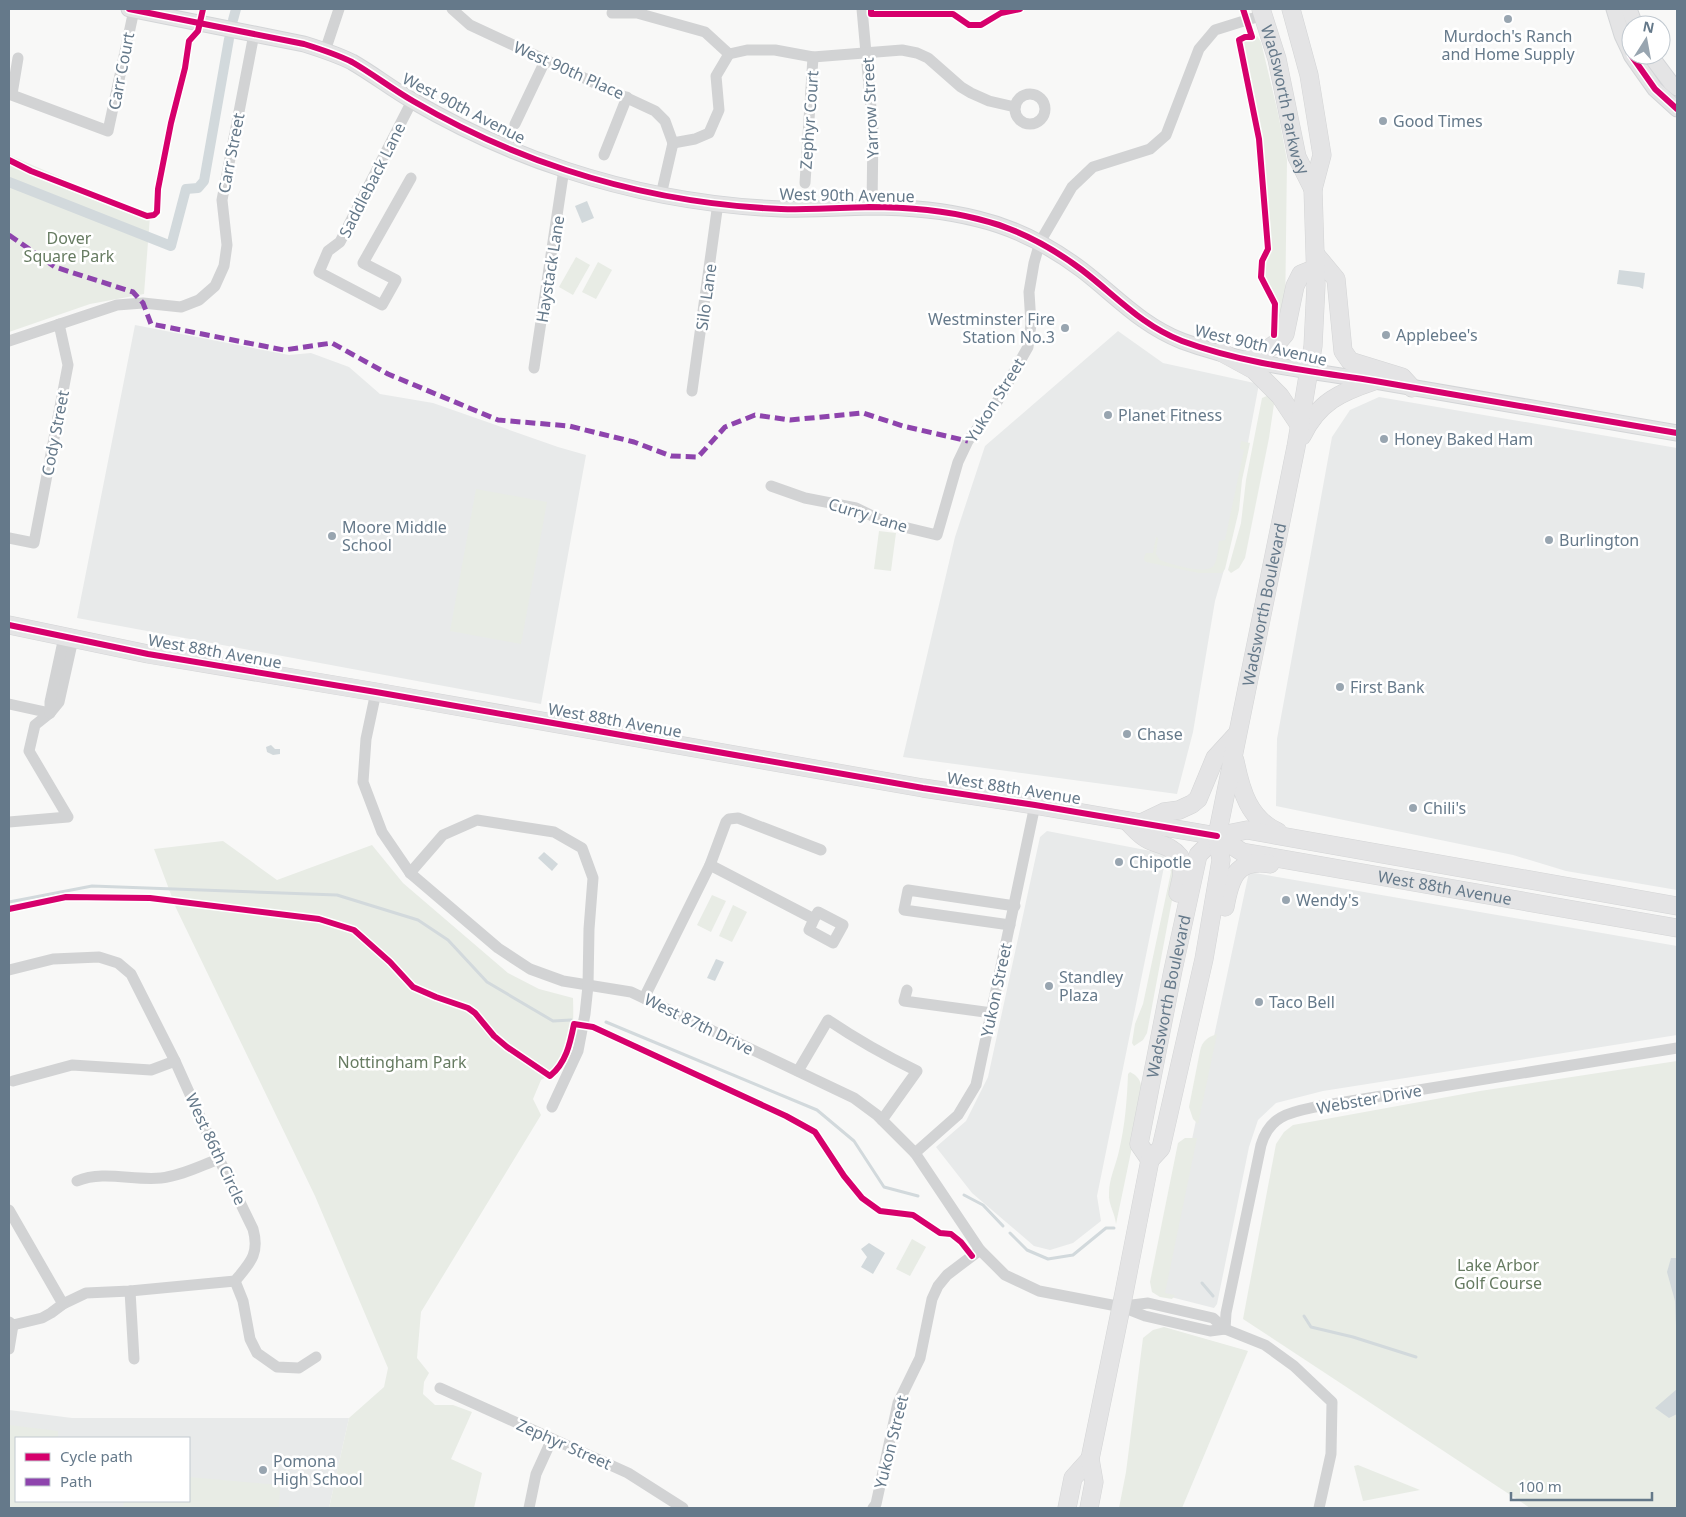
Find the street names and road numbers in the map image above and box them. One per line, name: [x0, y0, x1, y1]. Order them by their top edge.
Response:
street label: Wadsworth Parkway: [1256, 22, 1315, 179]
street label: Carr Court: [103, 30, 139, 112]
street label: West 90th Place: [510, 36, 628, 104]
street label: Yarrow Street: [856, 57, 884, 159]
street label: West 90th Avenue: [399, 67, 529, 149]
street label: Zephyr Court: [795, 70, 823, 170]
street label: Carr Street: [212, 111, 250, 195]
street label: Saddleback Lane: [334, 119, 410, 241]
street label: West 90th Avenue: [779, 183, 915, 207]
street label: Haystack Lane: [531, 214, 569, 324]
street label: Silo Lane: [690, 262, 722, 332]
street label: West 90th Avenue: [1193, 319, 1329, 371]
street label: Yukon Street: [960, 354, 1030, 446]
street label: Cody Street: [36, 388, 74, 478]
street label: Curry Lane: [826, 493, 910, 537]
street label: Wadsworth Boulevard: [1237, 521, 1291, 688]
street label: West 88th Avenue: [146, 628, 284, 674]
street label: West 88th Avenue: [546, 697, 684, 743]
street label: West 88th Avenue: [945, 767, 1083, 809]
street label: West 88th Avenue: [1376, 865, 1514, 910]
street label: Wadsworth Boulevard: [1141, 913, 1196, 1080]
street label: Yukon Street: [975, 941, 1017, 1039]
street label: West 87th Drive: [641, 988, 757, 1060]
street label: Webster Drive: [1315, 1079, 1423, 1119]
street label: West 86th Circle: [181, 1090, 251, 1208]
street label: Yukon Street: [869, 1393, 913, 1491]
street label: Zephyr Street: [513, 1413, 615, 1475]

